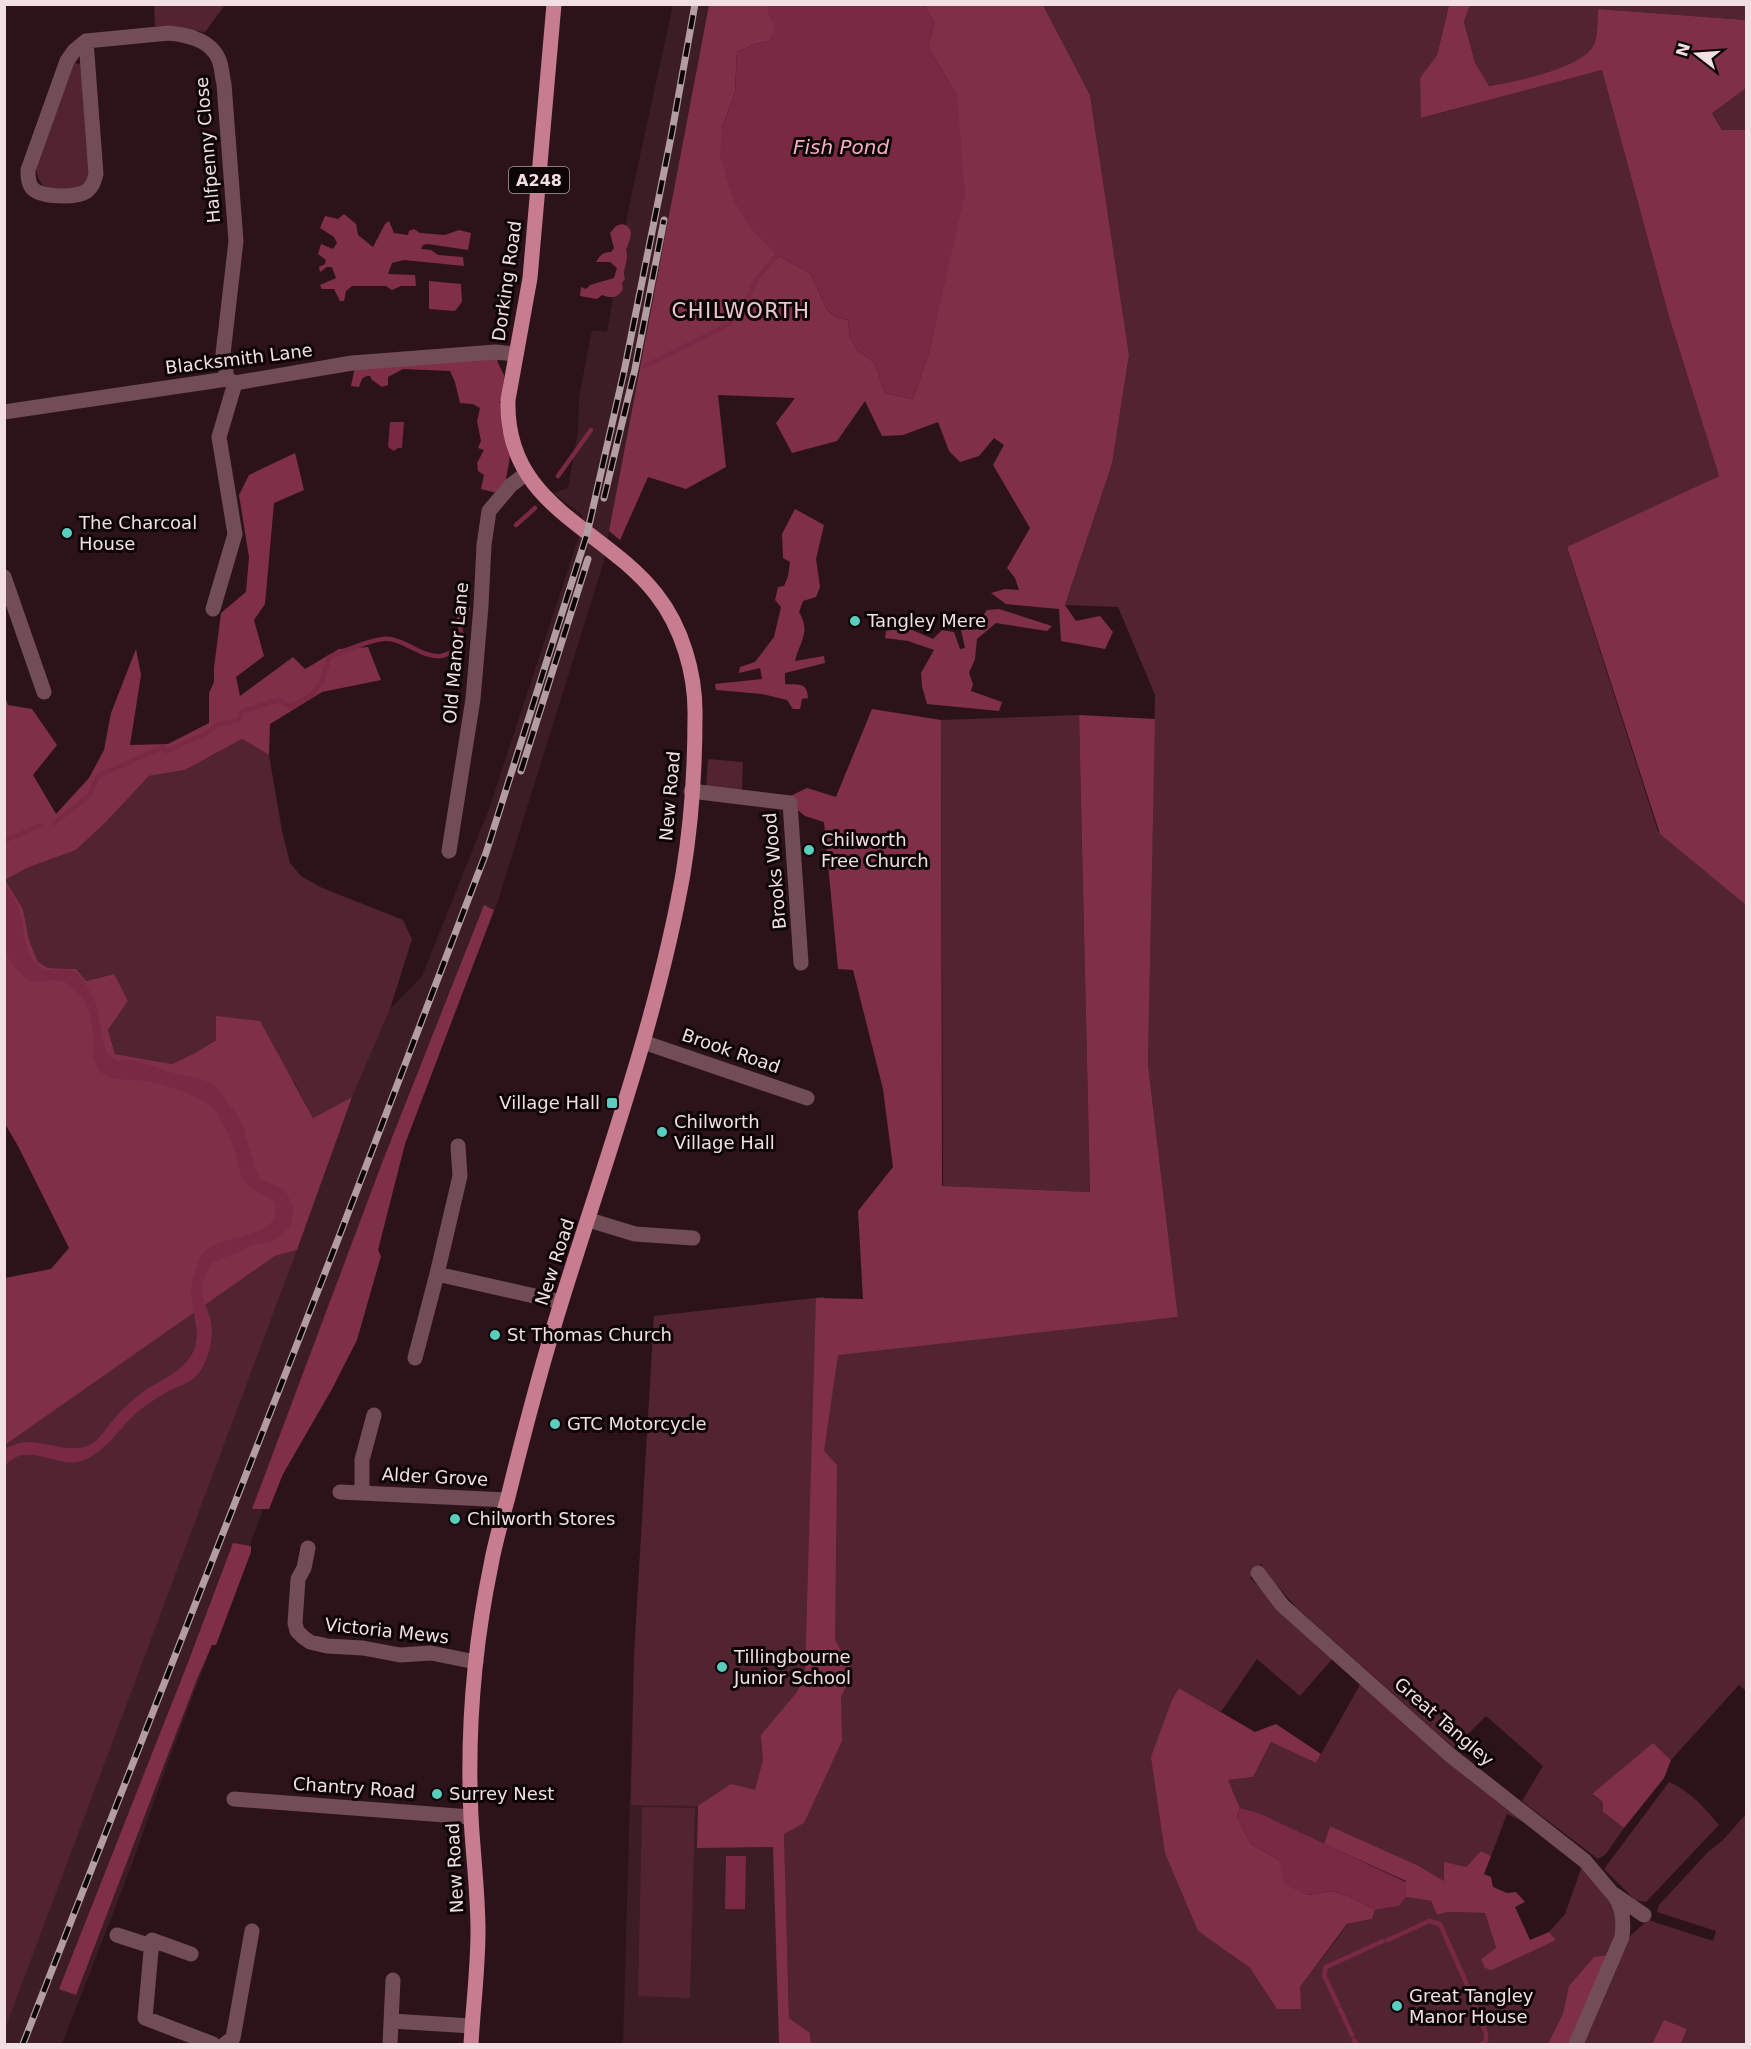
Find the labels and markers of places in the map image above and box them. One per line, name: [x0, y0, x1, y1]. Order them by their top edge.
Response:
place label: The Charcoal House: [78, 512, 197, 554]
marker: The Charcoal House: [60, 526, 74, 540]
place label: Tangley Mere: [866, 610, 986, 631]
marker: Tangley Mere: [848, 614, 862, 628]
place label: Chilworth Free Church: [821, 829, 929, 871]
marker: Chilworth Free Church: [802, 843, 816, 857]
place label: Village Hall: [499, 1092, 600, 1113]
marker: Village Hall: [605, 1096, 619, 1110]
place label: Chilworth Village Hall: [674, 1111, 775, 1153]
marker: Chilworth Village Hall: [655, 1125, 669, 1139]
place label: St Thomas Church: [507, 1324, 672, 1345]
marker: St Thomas Church: [488, 1328, 502, 1342]
place label: GTC Motorcycle: [567, 1413, 707, 1434]
marker: GTC Motorcycle: [548, 1417, 562, 1431]
place label: Chilworth Stores: [467, 1508, 615, 1529]
marker: Chilworth Stores: [448, 1512, 462, 1526]
place label: Tillingbourne Junior School: [733, 1646, 851, 1688]
marker: Tillingbourne Junior School: [715, 1660, 729, 1674]
place label: Surrey Nest: [449, 1783, 554, 1804]
marker: Surrey Nest: [430, 1787, 444, 1801]
place label: Great Tangley Manor House: [1409, 1985, 1534, 2027]
marker: Great Tangley Manor House: [1390, 1999, 1404, 2013]

